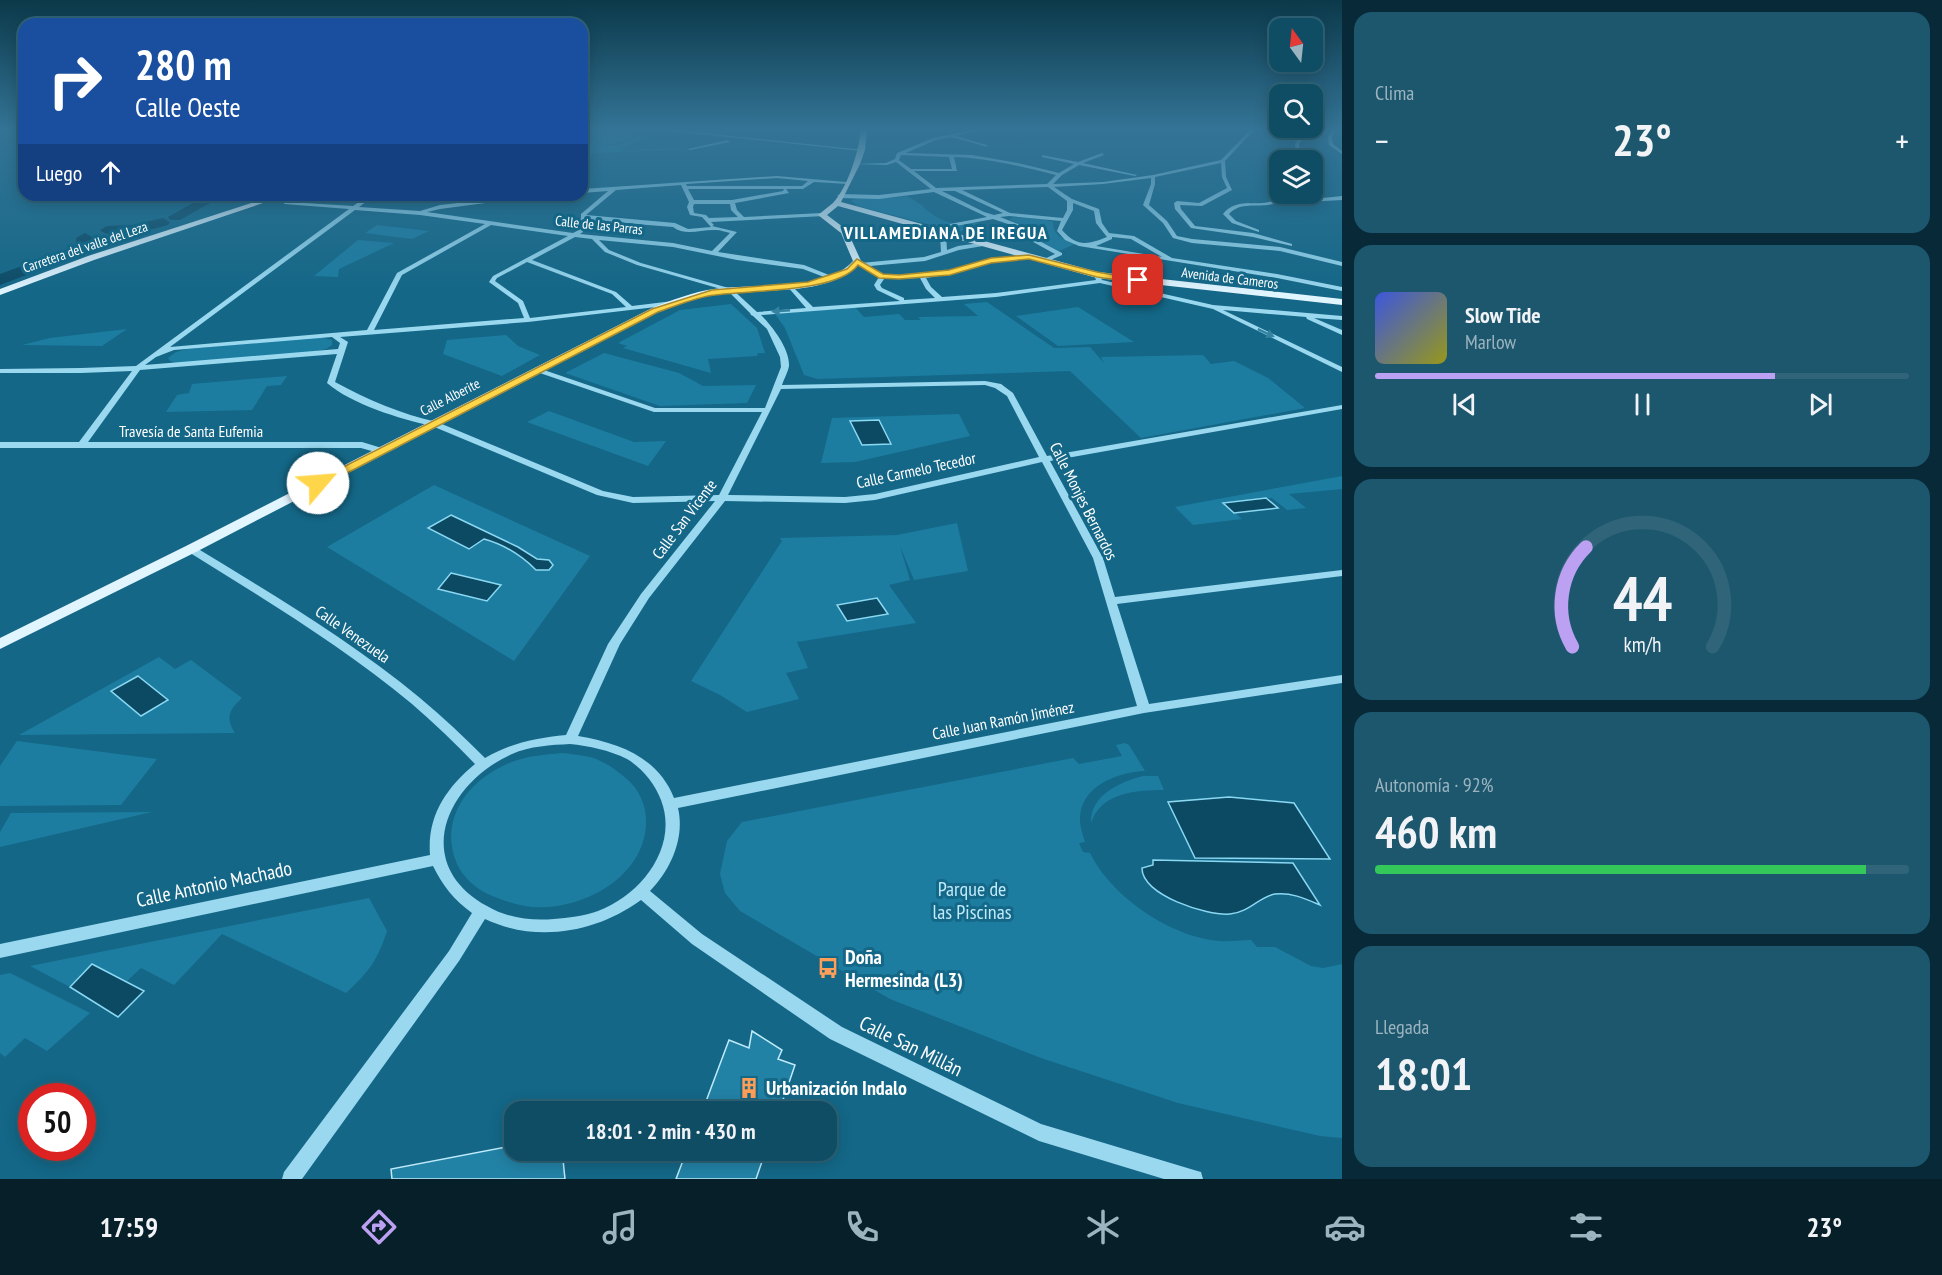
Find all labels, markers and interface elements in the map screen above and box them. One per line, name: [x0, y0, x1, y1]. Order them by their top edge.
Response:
north arrow: [1269, 18, 1323, 72]
map controls: [1269, 18, 1323, 204]
text: 280 m: [135, 37, 232, 92]
icon: right: [36, 42, 114, 120]
text: Clima: [1375, 80, 1414, 106]
button: search: [1269, 84, 1323, 138]
text: Calle Oeste: [135, 90, 241, 124]
text: 23°: [1612, 110, 1672, 168]
text: −: [1375, 119, 1389, 162]
text: +: [1895, 119, 1909, 162]
button: layers: [1269, 150, 1323, 204]
icon: ahead: [94, 156, 127, 189]
text: Luego: [36, 159, 82, 187]
street label: Calle de las Parras: [554, 211, 644, 239]
street label: Carretera del valle del Leza: [20, 217, 150, 277]
district label: VILLAMEDIANA DE IREGUA: [843, 221, 1048, 244]
pin: [1112, 254, 1163, 305]
icon: arrive: [1121, 263, 1154, 296]
street label: Avenida de Cameros: [1181, 263, 1280, 293]
text: Slow Tide: [1465, 301, 1541, 329]
one-way arrow: [772, 306, 791, 316]
one-way arrow: [1257, 328, 1275, 338]
text: Marlow: [1465, 329, 1516, 355]
street label: Calle Alberite: [417, 374, 483, 420]
icon: previous: [1448, 388, 1481, 421]
icon: pause: [1626, 388, 1659, 421]
icon: next: [1804, 388, 1837, 421]
street label: Travesía de Santa Eufemia: [119, 421, 263, 441]
street label: Calle Monjes Bernardos: [1046, 439, 1122, 563]
street label: Calle Carmelo Tecedor: [854, 447, 978, 492]
position arrow: [286, 451, 350, 515]
street label: Calle San Vicente: [647, 475, 721, 563]
text: 44: [1612, 557, 1672, 638]
street label: Calle Venezuela: [312, 601, 394, 667]
text: km/h: [1623, 630, 1661, 658]
street label: Calle Juan Ramón Jiménez: [930, 696, 1076, 744]
text: Autonomía · 92%: [1375, 772, 1493, 798]
text: 460 km: [1375, 802, 1497, 860]
street label: Calle Antonio Machado: [134, 855, 294, 913]
park label: Parque de las Piscinas: [933, 876, 1012, 925]
place label: Doña Hermesinda (L3): [845, 944, 963, 993]
bus stop icon: Doña Hermesinda (L3): [816, 956, 840, 980]
street label: Calle San Millán: [855, 1010, 967, 1082]
text: Llegada: [1375, 1014, 1429, 1040]
text: 18:01: [1375, 1044, 1472, 1102]
place label: Urbanización Indalo: [766, 1075, 907, 1101]
building icon: Urbanización Indalo: [737, 1076, 761, 1100]
speed limit sign: 50: [18, 1083, 96, 1161]
text: 18:01 · 2 min · 430 m: [585, 1117, 756, 1145]
icon: directions: [358, 1206, 400, 1248]
icon: music: [599, 1206, 641, 1248]
icon: phone: [841, 1206, 883, 1248]
icon: climate: [1082, 1206, 1124, 1248]
icon: car: [1324, 1206, 1366, 1248]
icon: filters: [1565, 1206, 1607, 1248]
text: 17:59: [100, 1210, 158, 1244]
text: 23°: [1807, 1210, 1842, 1244]

